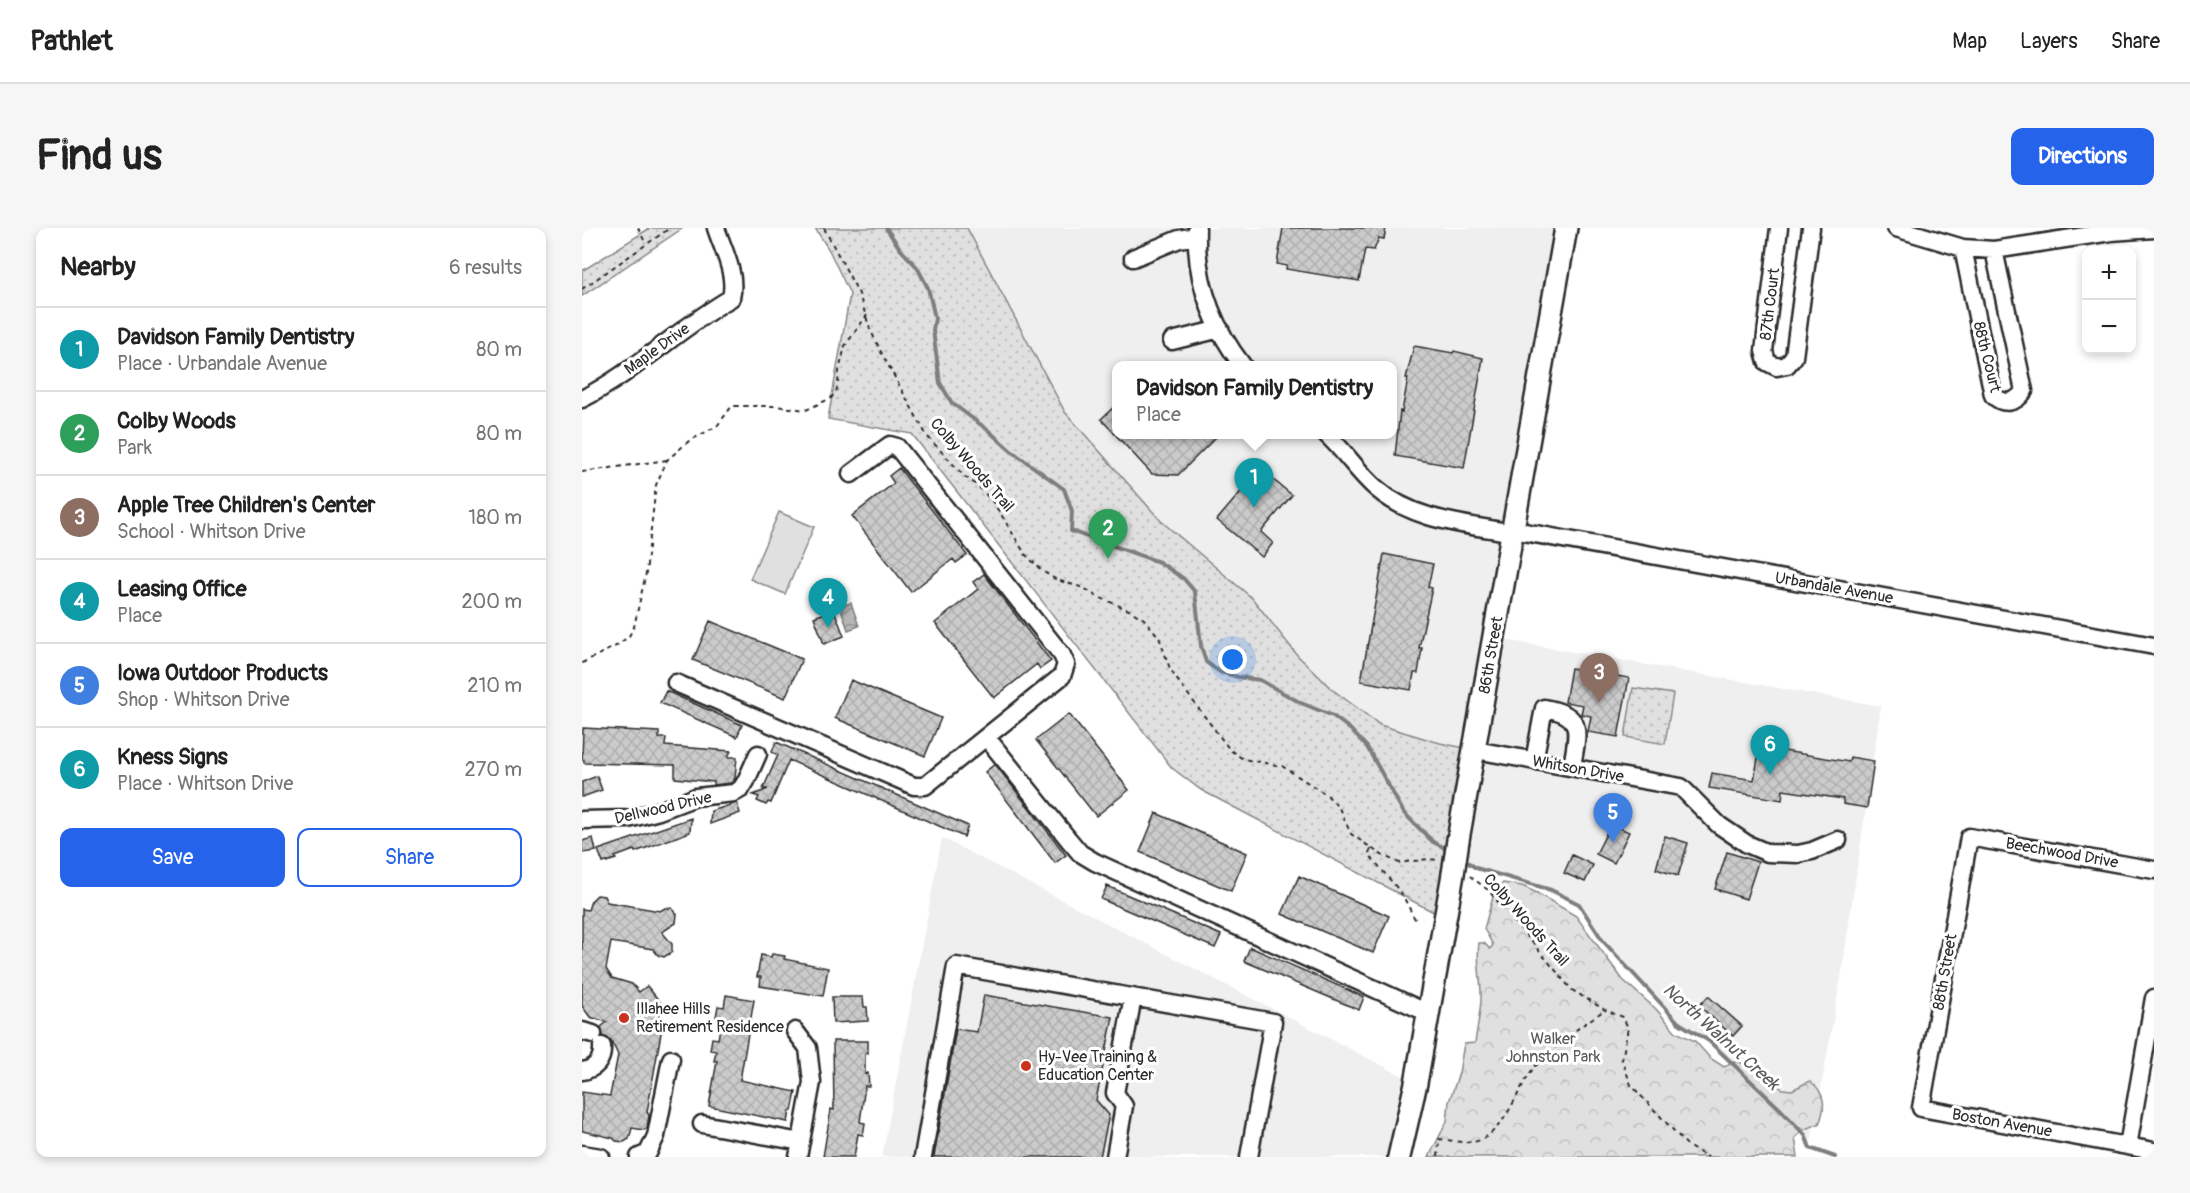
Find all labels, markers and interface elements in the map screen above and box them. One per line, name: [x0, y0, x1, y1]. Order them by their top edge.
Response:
text: Pathlet: [30, 24, 113, 59]
text: Map: [1952, 28, 1987, 55]
text: Layers: [2020, 28, 2078, 55]
text: Share: [2111, 28, 2160, 55]
button: Directions: [2011, 128, 2154, 185]
text: Find us: [36, 130, 162, 182]
map controls: [2082, 246, 2136, 354]
button: +: [2082, 246, 2136, 300]
text: Nearby: [60, 251, 136, 283]
text: 6 results: [449, 255, 522, 280]
street label: 87th Court: [1756, 266, 1784, 341]
button: −: [2082, 300, 2136, 354]
street label: Maple Drive: [620, 319, 694, 379]
street label: 88th Court: [1969, 320, 2006, 395]
text: Davidson Family Dentistry: [117, 323, 354, 351]
text: 1: [76, 337, 83, 362]
text: 80 m: [476, 337, 522, 362]
text: Place · Urbandale Avenue: [117, 351, 327, 376]
popup: [1112, 361, 1397, 439]
text: Davidson Family Dentistry: [1136, 374, 1373, 402]
text: Place: [1136, 402, 1181, 427]
text: Colby Woods: [117, 407, 236, 435]
street label: Colby Woods Trail: [926, 414, 1018, 516]
text: 2: [74, 421, 85, 446]
text: 80 m: [476, 421, 522, 446]
text: Park: [117, 435, 152, 460]
pin: 1: [1234, 458, 1274, 508]
text: Apple Tree Children's Center: [117, 491, 375, 519]
text: 3: [74, 505, 85, 530]
text: 180 m: [468, 505, 522, 530]
pin: 2: [1088, 510, 1128, 559]
text: School · Whitson Drive: [117, 519, 306, 544]
street label: Urbandale Avenue: [1773, 568, 1895, 608]
text: Leasing Office: [117, 575, 247, 603]
pin: 4: [808, 578, 848, 628]
text: 4: [74, 589, 85, 614]
text: 200 m: [461, 589, 522, 614]
text: Place: [117, 603, 162, 628]
street label: 86th Street: [1474, 614, 1508, 695]
your location: [1218, 645, 1247, 674]
pin: 3: [1580, 654, 1618, 703]
text: Iowa Outdoor Products: [117, 659, 328, 687]
text: 5: [74, 673, 85, 698]
text: 210 m: [467, 673, 522, 698]
text: Shop · Whitson Drive: [117, 687, 290, 712]
pin: 6: [1750, 726, 1790, 775]
text: Kness Signs: [117, 743, 228, 771]
street label: Whitson Drive: [1531, 751, 1626, 787]
text: 6: [74, 757, 85, 782]
text: 270 m: [464, 757, 522, 782]
text: Place · Whitson Drive: [117, 771, 293, 796]
street label: Dellwood Drive: [613, 787, 714, 829]
pin: 5: [1594, 794, 1632, 843]
button: Save: [60, 828, 285, 887]
button: Share: [297, 828, 522, 887]
street label: Beechwood Drive: [2004, 833, 2120, 873]
street label: Colby Woods Trail: [1479, 869, 1573, 971]
street label: 88th Street: [1928, 932, 1962, 1012]
water label: North Walnut Creek: [1658, 979, 1785, 1096]
place label: Illahee Hills Retirement Residence: [636, 999, 784, 1037]
marker: Illahee Hills Retirement Residence: [617, 1011, 631, 1025]
park label: Walker Johnston Park: [1505, 1029, 1601, 1067]
place label: Hy-Vee Training & Education Center: [1038, 1047, 1157, 1085]
marker: Hy-Vee Training & Education Center: [1019, 1059, 1033, 1073]
street label: Boston Avenue: [1950, 1104, 2054, 1142]

